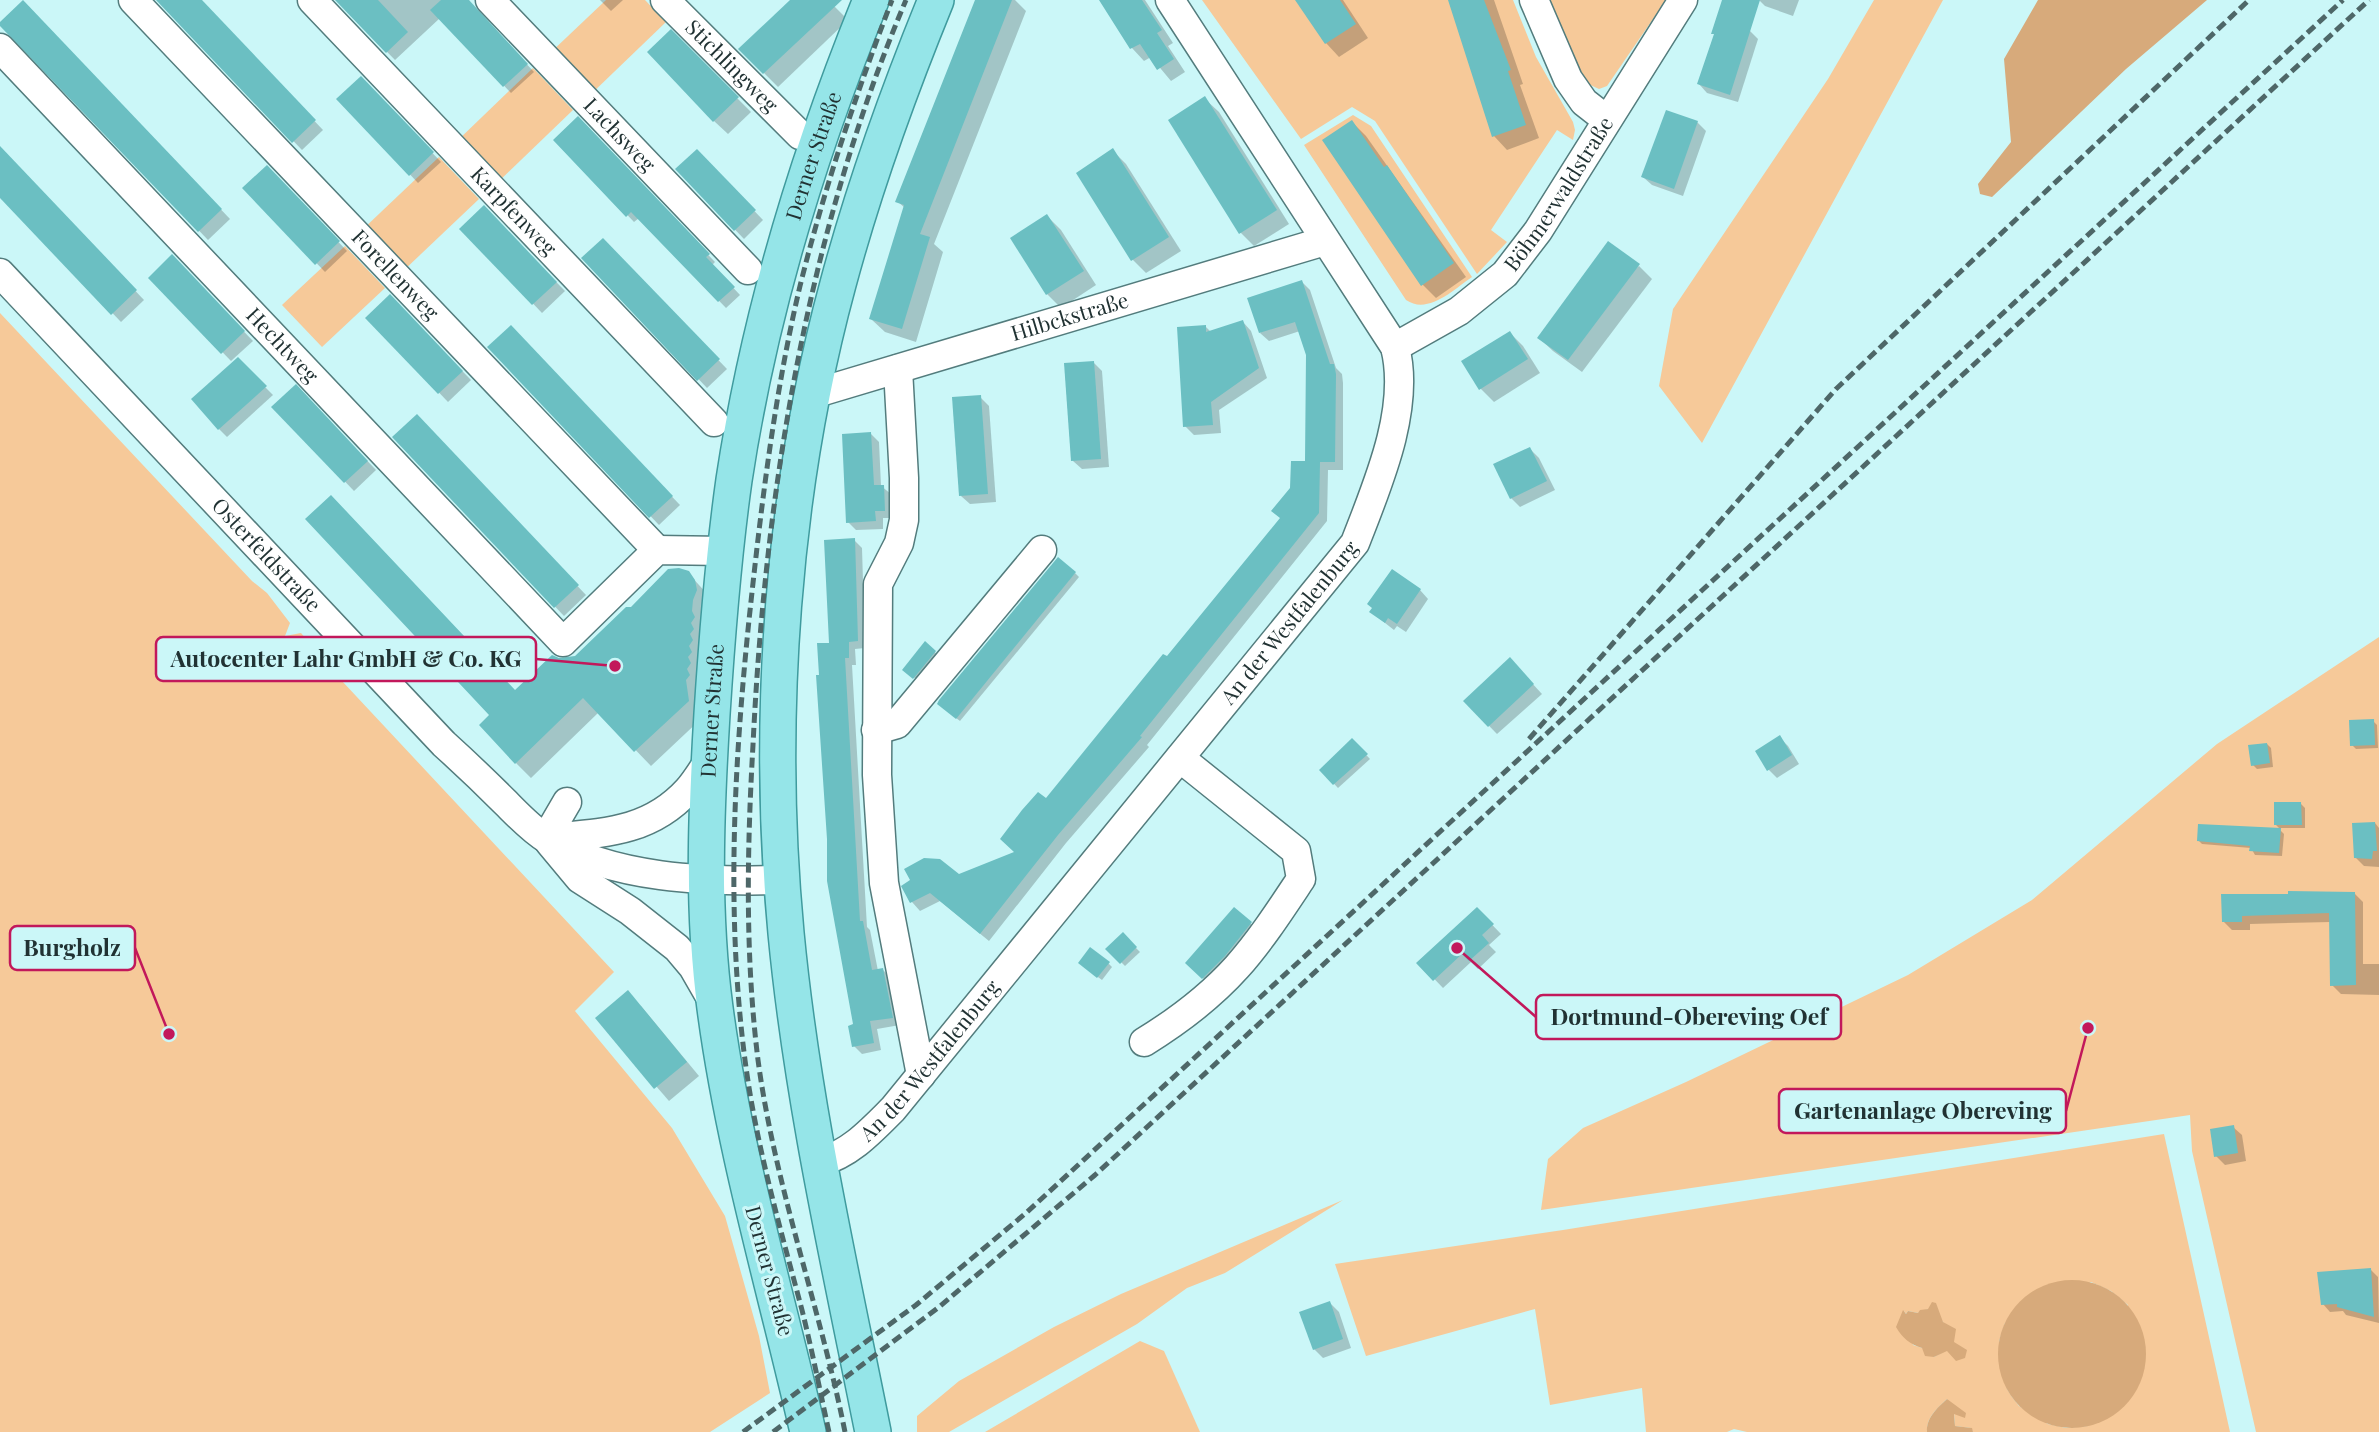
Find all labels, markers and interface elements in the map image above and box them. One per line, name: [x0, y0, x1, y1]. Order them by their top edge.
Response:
street label: Stichlingweg: [680, 13, 785, 118]
street label: Derner Straße: [778, 87, 847, 223]
street label: Lachsweg: [579, 91, 663, 177]
street label: Böhmerwaldstraße: [1496, 111, 1618, 276]
street label: Karpfenweg: [466, 159, 564, 261]
street label: Forellenweg: [347, 222, 446, 325]
street label: Hilbckstraße: [1007, 285, 1131, 346]
street label: Hechtweg: [241, 300, 326, 388]
street label: Osterfeldstraße: [207, 491, 328, 617]
street label: An der Westfalenburg: [1213, 534, 1363, 710]
callout: Autocenter Lahr GmbH & Co. KG: [156, 637, 536, 681]
text: Autocenter Lahr GmbH & Co. KG: [170, 642, 522, 673]
street label: Derner Straße: [693, 643, 729, 778]
callout: Burgholz: [10, 926, 135, 970]
text: Burgholz: [23, 931, 121, 962]
street label: An der Westfalenburg: [852, 973, 1005, 1147]
callout: Dortmund-Obereving Oef: [1536, 995, 1841, 1039]
text: Dortmund-Obereving Oef: [1550, 1000, 1829, 1031]
callout: Gartenanlage Obereving: [1779, 1089, 2066, 1133]
text: Gartenanlage Obereving: [1794, 1094, 2052, 1125]
street label: Derner Straße: [740, 1202, 802, 1339]

